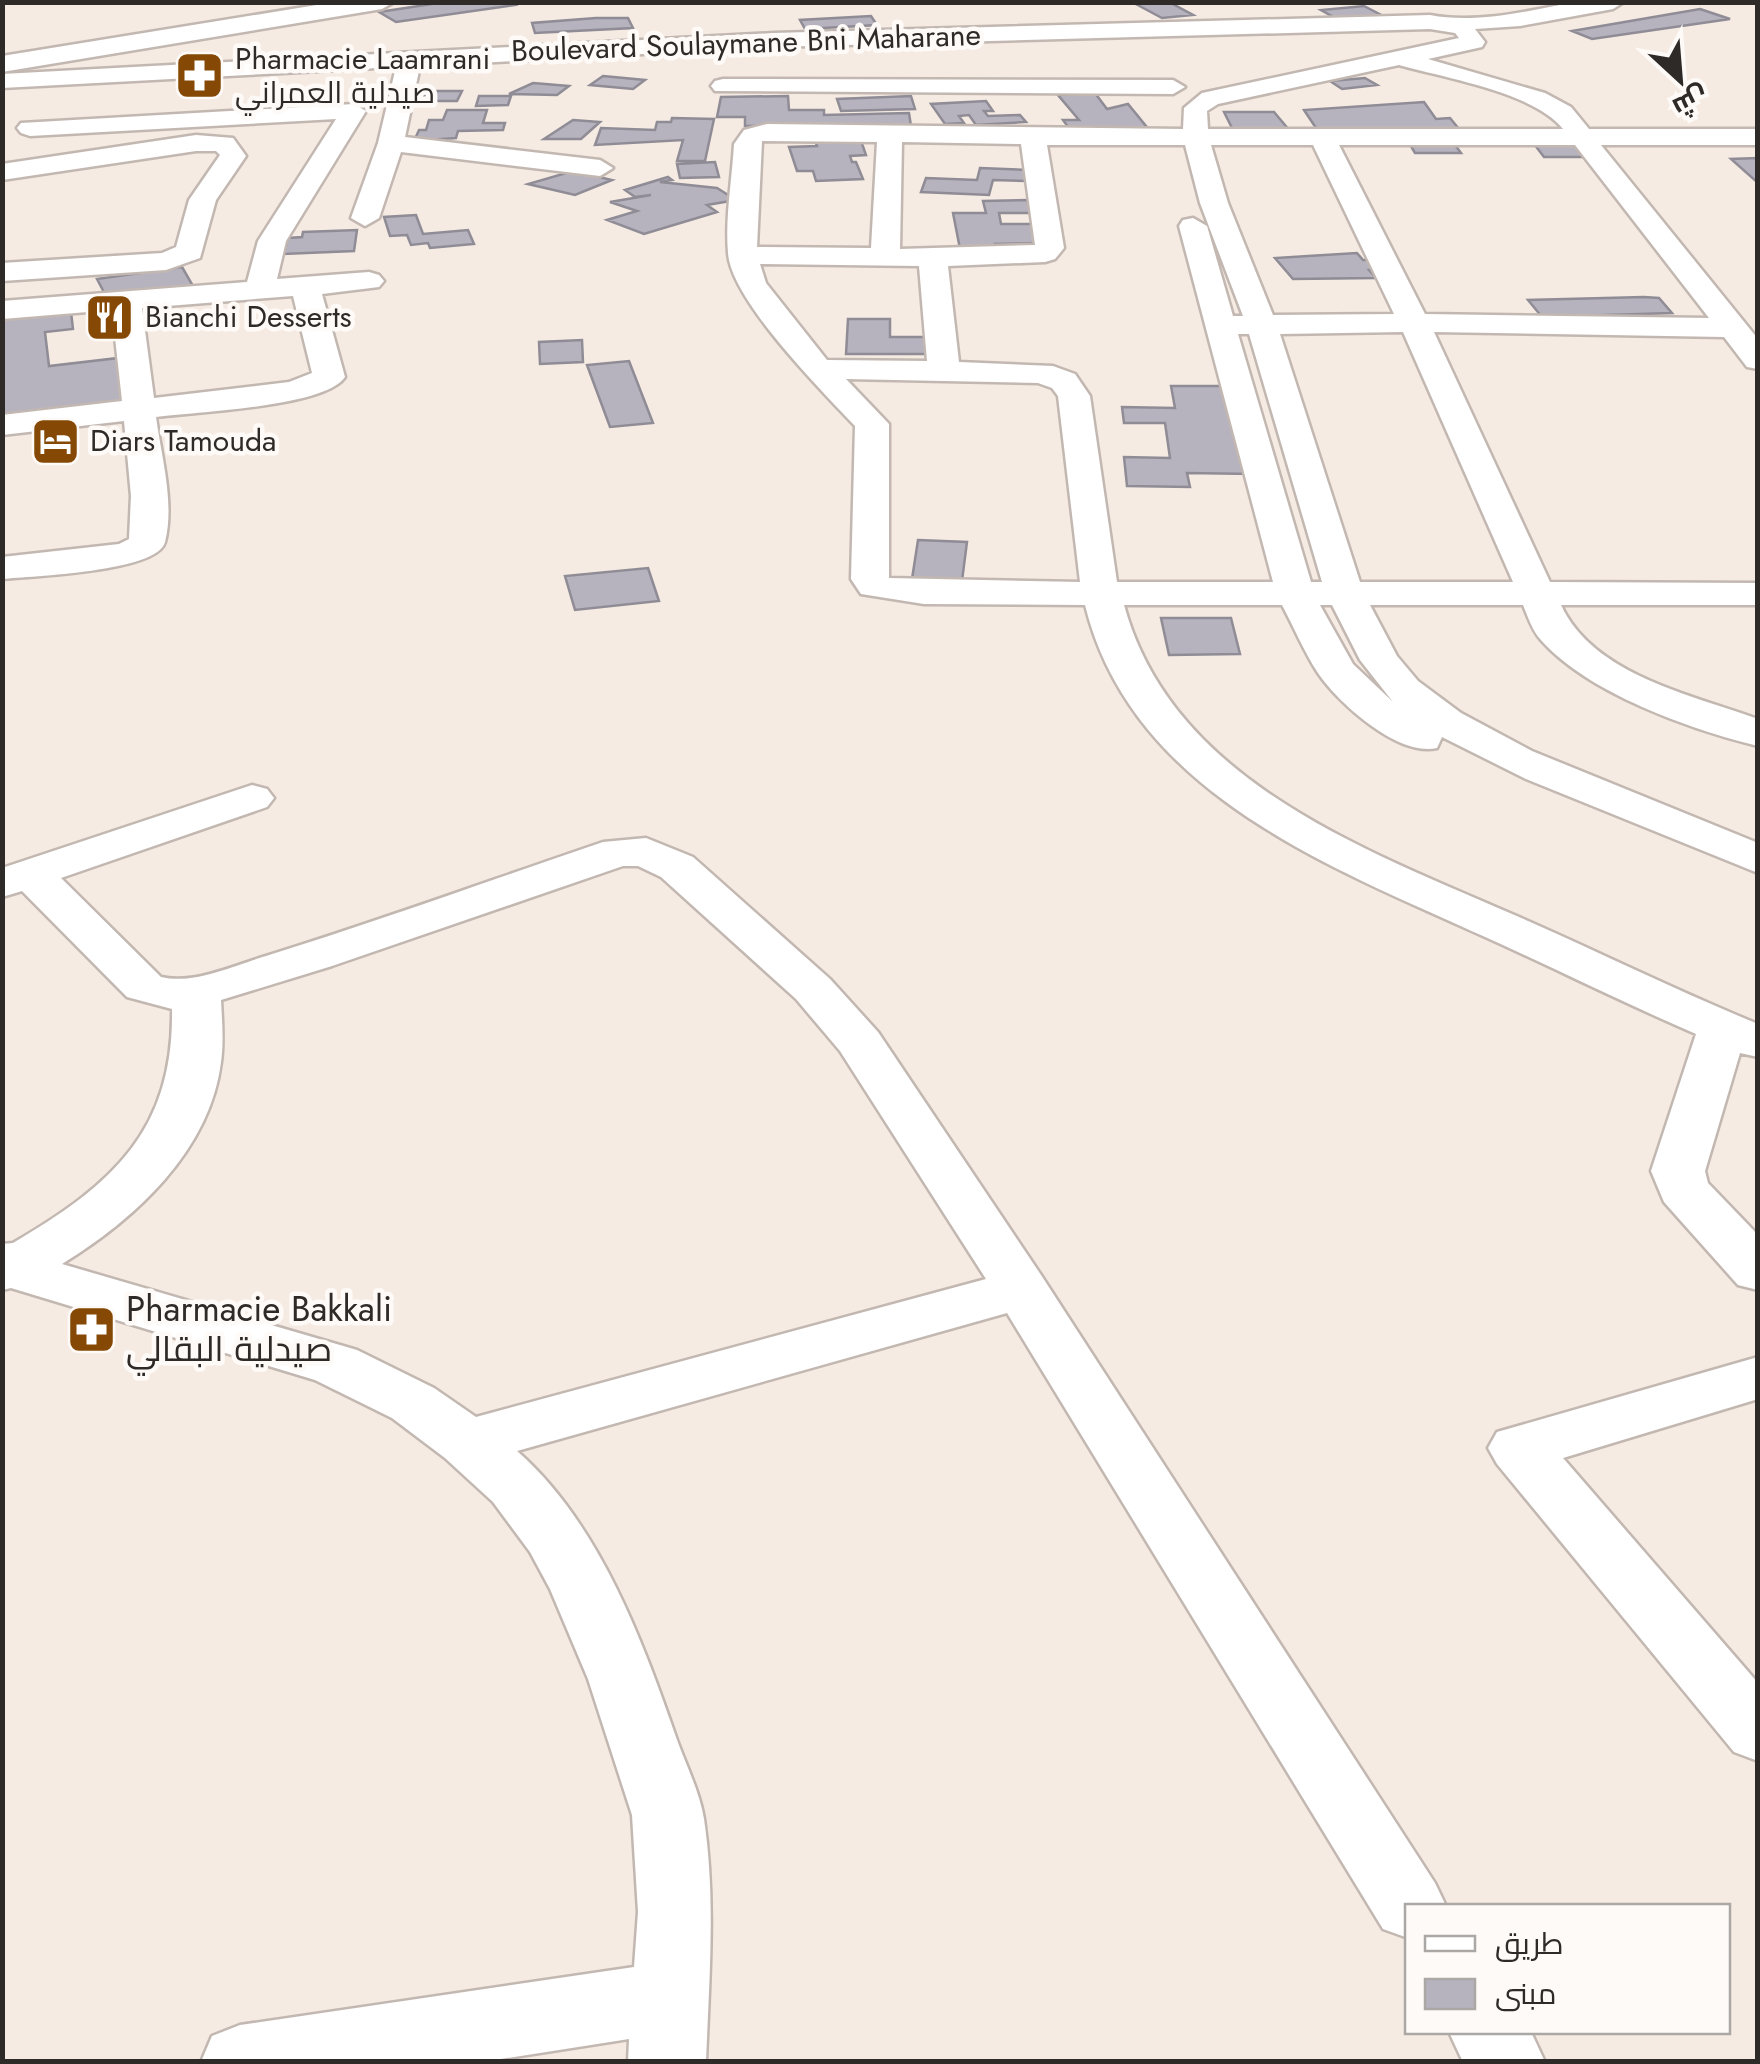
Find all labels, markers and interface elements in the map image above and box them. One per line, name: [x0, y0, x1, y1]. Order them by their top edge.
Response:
street label: Boulevard Soulaymane Bni Maharane: [510, 13, 982, 72]
north arrow: [1630, 30, 1730, 130]
place label: Pharmacie Laamrani صيدلية العمراني: [235, 37, 490, 116]
pharmacy icon: Pharmacie Laamrani صيدلية العمراني: [174, 50, 226, 102]
text: ش: [1666, 76, 1716, 128]
restaurant icon: Bianchi Desserts: [84, 291, 136, 343]
place label: Bianchi Desserts: [145, 295, 352, 338]
hotel icon: Diars Tamouda: [29, 415, 81, 467]
place label: Diars Tamouda: [90, 419, 276, 462]
place label: Pharmacie Bakkali صيدلية البقالي: [126, 1284, 392, 1376]
pharmacy icon: Pharmacie Bakkali صيدلية البقالي: [65, 1303, 117, 1355]
legend: [1405, 1904, 1730, 2034]
text: طريق: [1495, 1922, 1564, 1965]
text: مبنى: [1495, 1972, 1556, 2015]

